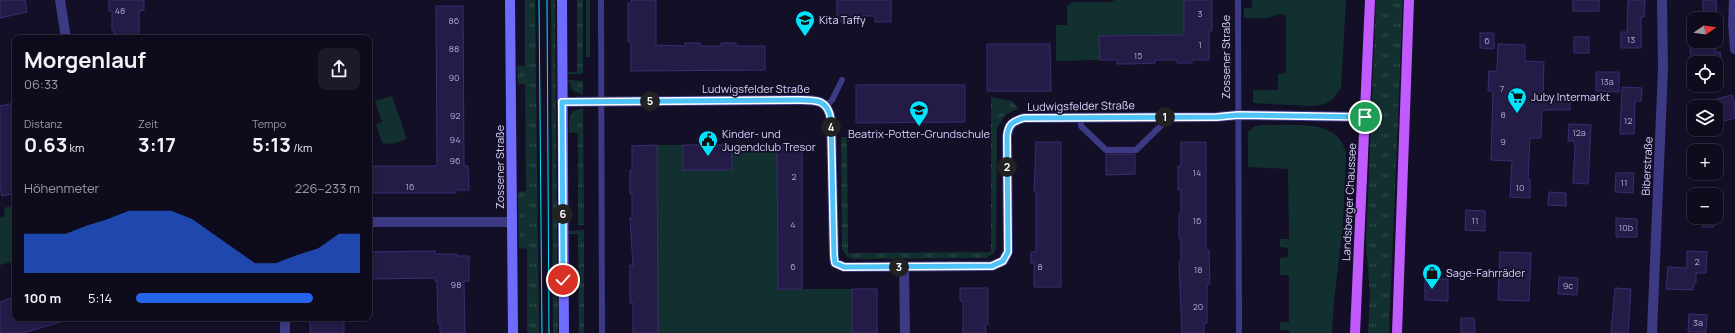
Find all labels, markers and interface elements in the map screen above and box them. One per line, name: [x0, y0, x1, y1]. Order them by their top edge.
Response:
house number: 48: [115, 4, 125, 17]
house number: 3: [1198, 7, 1203, 20]
school or university icon: Kita Taffy: [794, 9, 816, 37]
place label: Kita Taffy: [819, 12, 866, 27]
north arrow: [1687, 12, 1723, 48]
map controls: [1687, 12, 1723, 224]
house number: 86: [449, 14, 460, 27]
street label: Zossener Straße: [1218, 14, 1233, 99]
house number: 13: [1627, 33, 1635, 46]
house number: 6: [1484, 34, 1490, 47]
house number: 1: [1198, 38, 1202, 51]
house number: 88: [449, 42, 459, 55]
text: Morgenlauf: [24, 45, 146, 75]
button: share: [318, 48, 360, 90]
house number: 15: [1134, 49, 1142, 62]
button: locate: [1687, 56, 1723, 92]
house number: 90: [448, 71, 460, 84]
text: 06:33: [24, 75, 58, 93]
house number: 13a: [1600, 75, 1614, 88]
street label: Ludwigsfelder Straße: [702, 81, 810, 96]
house number: 7: [1500, 82, 1505, 95]
supermarket icon: Juby Intermarkt: [1506, 86, 1528, 114]
place label: Juby Intermarkt: [1531, 89, 1610, 104]
pin: 5: [640, 91, 660, 111]
text: 5: [647, 93, 653, 108]
street label: Ludwigsfelder Straße: [1027, 97, 1136, 114]
school or university icon: Beatrix-Potter-Grundschule: [908, 99, 930, 127]
pin: [1348, 100, 1382, 134]
button: layers: [1687, 100, 1723, 136]
icon: arrive: [1354, 106, 1376, 128]
pin: 1: [1155, 107, 1175, 127]
house number: 8: [1500, 108, 1506, 121]
house number: 92: [450, 109, 460, 122]
text: 1: [1163, 109, 1167, 124]
house number: 12: [1624, 114, 1632, 127]
text: Distanz: [24, 116, 63, 131]
text: Zeit: [138, 116, 158, 131]
text: Tempo: [252, 116, 286, 131]
pin: 4: [821, 117, 841, 137]
text: 4: [828, 119, 834, 134]
street label: Zossener Straße: [492, 124, 507, 209]
place label: Kinder- und Jugendclub Tresor: [722, 126, 816, 154]
place label: Beatrix-Potter-Grundschule: [848, 126, 991, 141]
house number: 12a: [1572, 126, 1586, 139]
public building icon: Kinder- und Jugendclub Tresor: [697, 129, 719, 157]
text: 0.63: [24, 131, 67, 158]
text: 3:17: [138, 131, 176, 158]
text: 5:13: [252, 131, 291, 158]
house number: 94: [450, 133, 460, 146]
house number: 9: [1500, 135, 1506, 148]
street label: Biberstraße: [1637, 136, 1656, 196]
text: km: [67, 140, 84, 155]
text: /km: [291, 140, 312, 155]
street label: Landsberger Chaussee: [1338, 142, 1359, 261]
button: +: [1687, 144, 1723, 180]
house number: 96: [449, 154, 461, 167]
pin: 2: [997, 157, 1017, 177]
text: 2: [1004, 159, 1010, 174]
house number: 14: [1193, 166, 1201, 179]
house number: 2: [791, 170, 797, 183]
house number: 11: [1620, 176, 1628, 189]
text: Höhenmeter: [24, 179, 99, 197]
text: 226–233 m: [295, 179, 360, 197]
house number: 16: [405, 180, 415, 193]
house number: 10: [1516, 181, 1525, 194]
button: −: [1687, 188, 1723, 224]
pin: 6: [553, 204, 573, 224]
text: 6: [560, 206, 566, 221]
house number: 16: [1192, 214, 1202, 227]
house number: 11: [1471, 214, 1479, 227]
house number: 4: [790, 218, 796, 231]
house number: 10b: [1619, 221, 1633, 234]
house number: 2: [1694, 255, 1700, 268]
pin: 3: [889, 257, 909, 277]
text: 3: [896, 259, 902, 274]
house number: 6: [790, 260, 796, 273]
house number: 8: [1037, 260, 1043, 273]
shop icon: Sage-Fahrräder: [1421, 262, 1443, 290]
pin: [546, 263, 580, 297]
house number: 18: [1194, 263, 1202, 276]
place label: Sage-Fahrräder: [1446, 265, 1525, 280]
icon: check: [552, 269, 574, 291]
house number: 98: [451, 278, 461, 291]
house number: 9c: [1563, 279, 1573, 292]
text: 100 m: [24, 289, 61, 307]
text: 5:14: [88, 289, 112, 307]
house number: 20: [1193, 300, 1203, 313]
house number: 3a: [1693, 316, 1703, 329]

